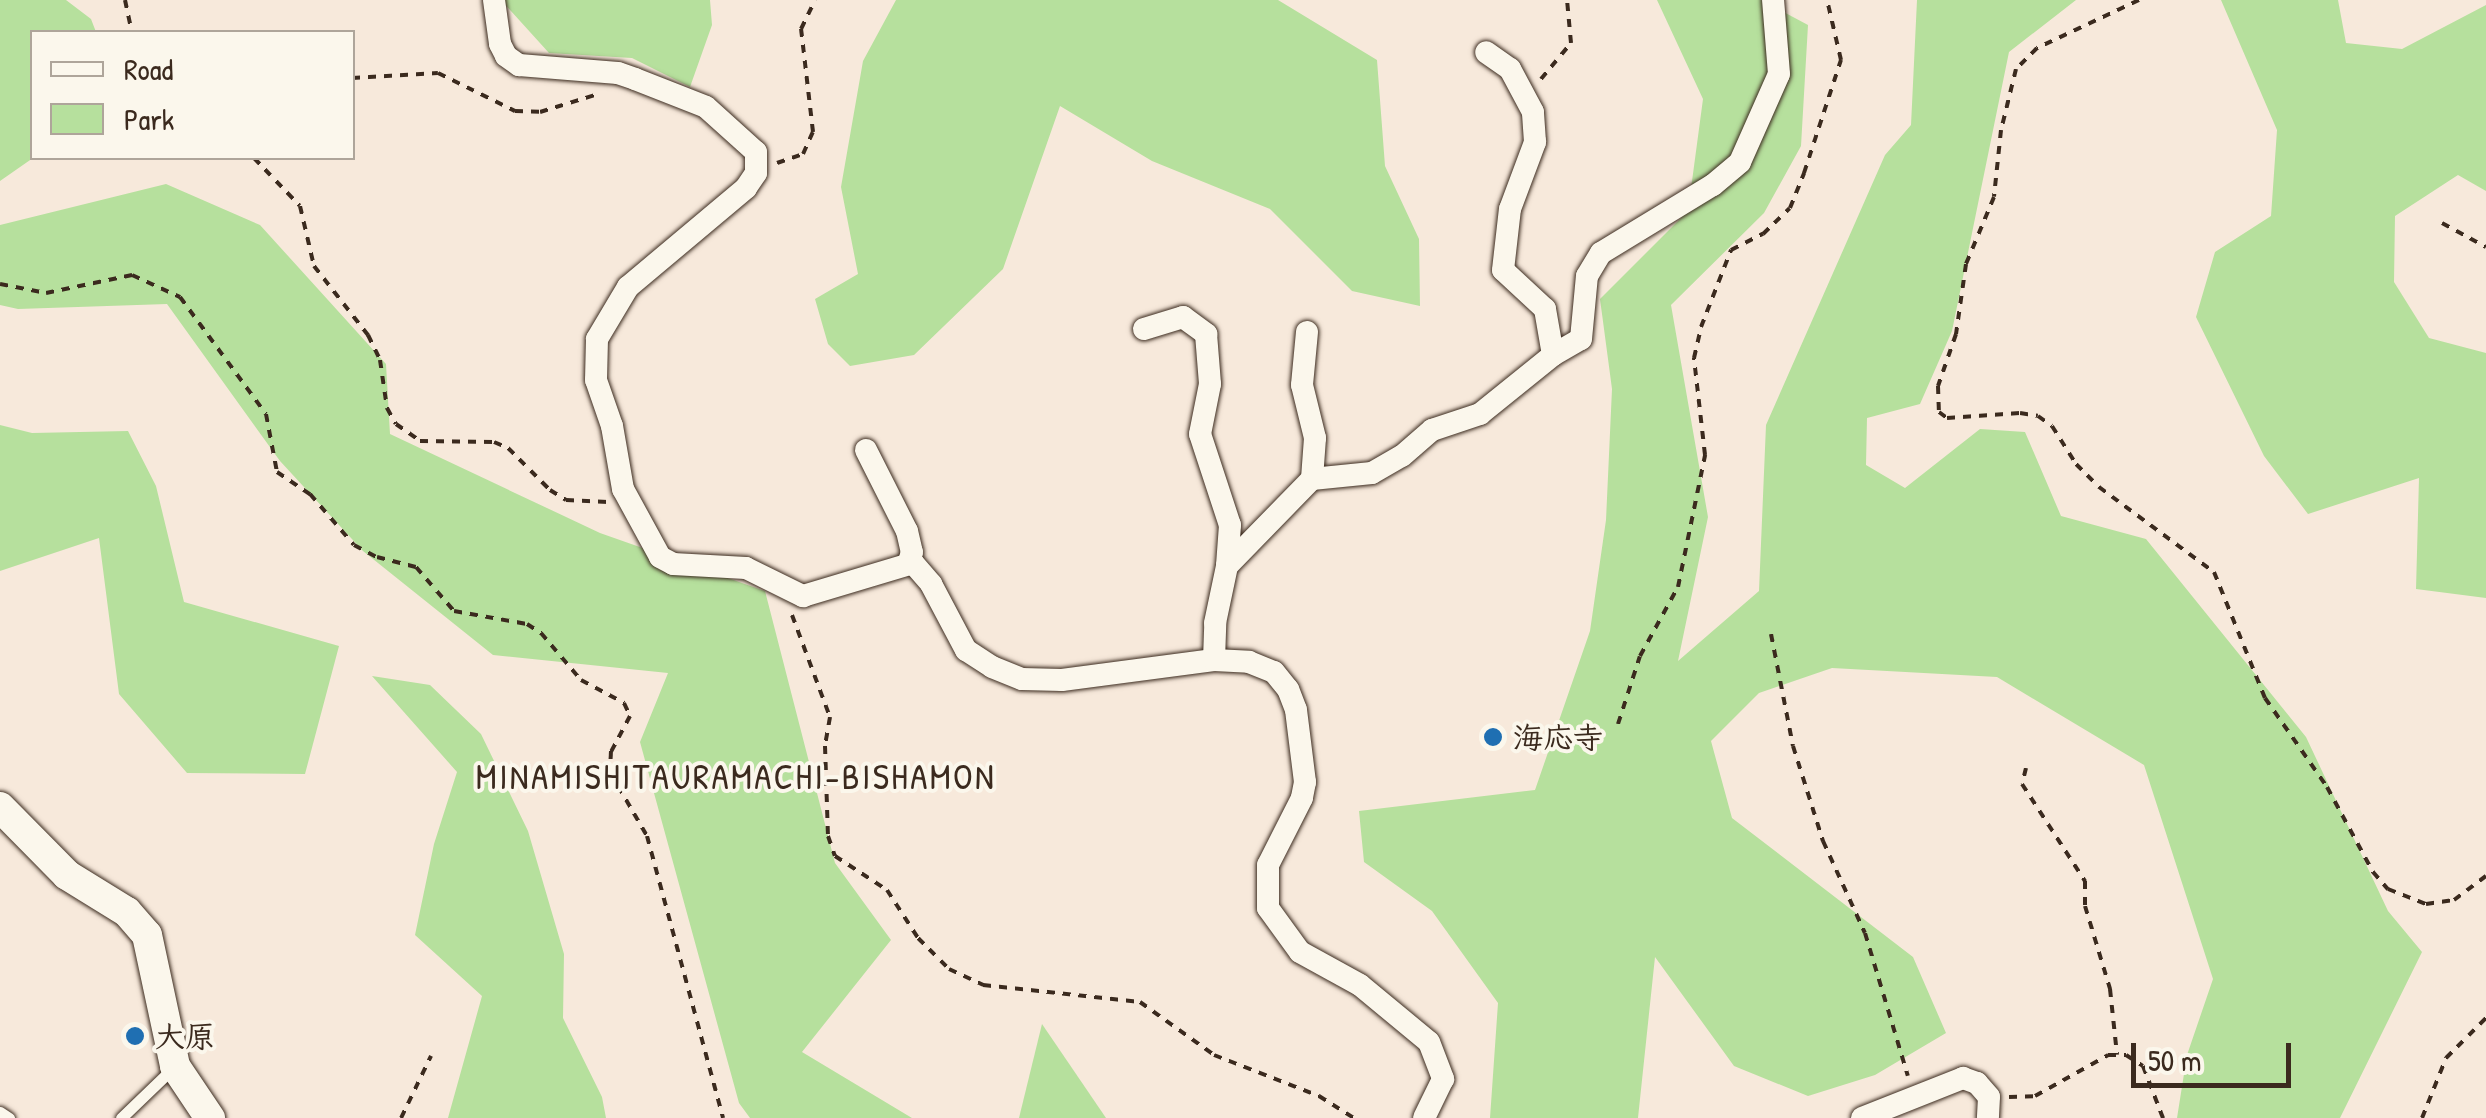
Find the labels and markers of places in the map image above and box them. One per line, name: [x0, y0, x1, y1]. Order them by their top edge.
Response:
place label: 海応寺: [1513, 719, 1603, 755]
marker: 海応寺: [1482, 726, 1504, 748]
place label: 大原: [155, 1018, 215, 1054]
marker: 大原: [124, 1025, 146, 1047]

